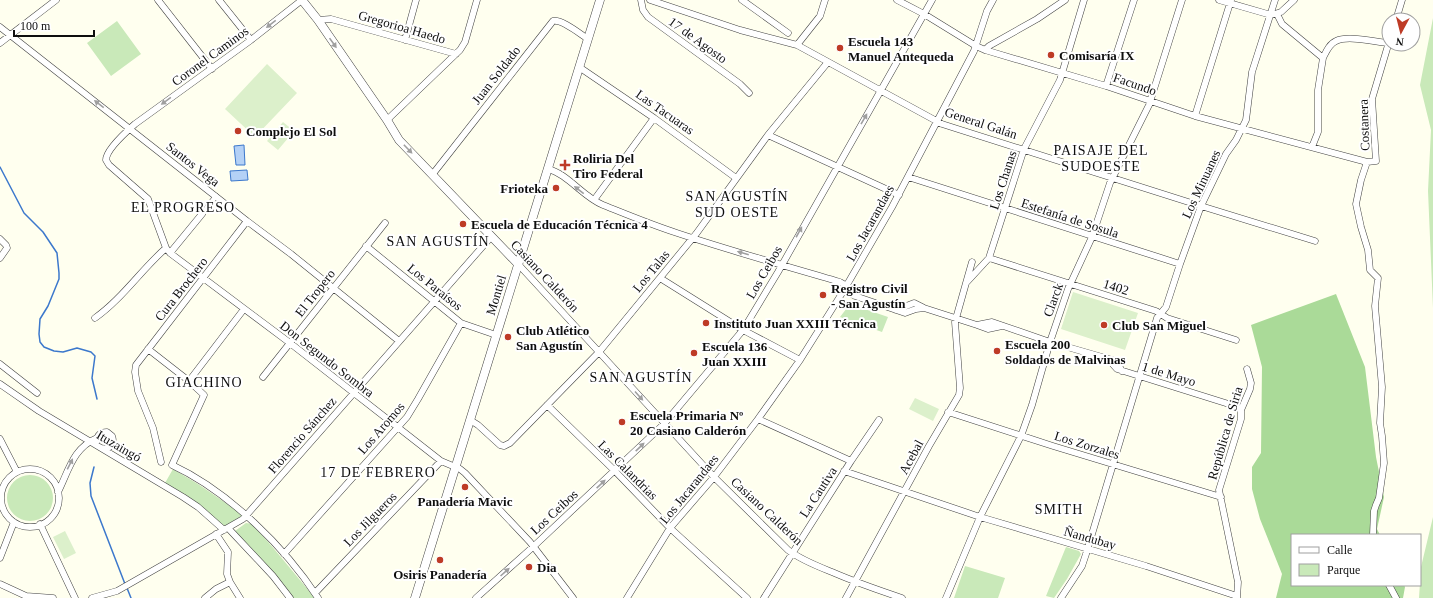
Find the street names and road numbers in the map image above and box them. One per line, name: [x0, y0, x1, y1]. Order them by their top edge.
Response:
street label: Gregorioa Haedo: [357, 7, 447, 47]
street label: 17 de Agosto: [666, 14, 730, 66]
street label: Coronel Caminos: [169, 23, 251, 89]
street label: Juan Soldado: [469, 43, 523, 107]
street label: Facundo: [1111, 70, 1159, 98]
street label: Las Tacuaras: [633, 86, 697, 138]
street label: Costanera: [1356, 99, 1372, 151]
street label: General Galán: [943, 104, 1020, 142]
street label: Santos Vega: [163, 138, 223, 190]
street label: Los Minuanes: [1179, 147, 1223, 221]
street label: Los Chanas: [986, 149, 1020, 211]
street label: Los Jacarandaes: [843, 182, 897, 264]
street label: Estefanía de Sosula: [1019, 195, 1121, 241]
street label: Casiano Calderón: [508, 237, 582, 315]
street label: Los Ceibos: [743, 243, 785, 301]
street label: Los Talas: [630, 247, 672, 295]
street label: Cura Brochero: [151, 254, 211, 324]
street label: Los Paraísos: [405, 260, 465, 314]
street label: El Tropero: [292, 266, 338, 320]
street label: Montiel: [483, 273, 509, 317]
street label: 1402: [1101, 276, 1131, 298]
street label: Clarck: [1040, 281, 1066, 319]
street label: Don Segundo Sombra: [277, 318, 377, 400]
street label: 1 de Mayo: [1140, 359, 1198, 389]
street label: República de Siria: [1205, 385, 1246, 481]
street label: Florencio Sánchez: [265, 394, 339, 476]
street label: Los Aromos: [354, 399, 408, 457]
street label: Ituzaingó: [94, 427, 144, 465]
street label: Los Zorzales: [1053, 428, 1121, 462]
street label: Las Calandrias: [595, 437, 661, 503]
street label: Acebal: [896, 437, 926, 477]
street label: Los Jacarandaes: [656, 451, 722, 527]
street label: La Cautiva: [796, 464, 840, 520]
street label: Casiano Calderón: [728, 474, 806, 548]
street label: Los Ceibos: [527, 486, 581, 538]
street label: Los Jilgueros: [340, 489, 400, 549]
street label: Ñandubay: [1062, 523, 1118, 553]

